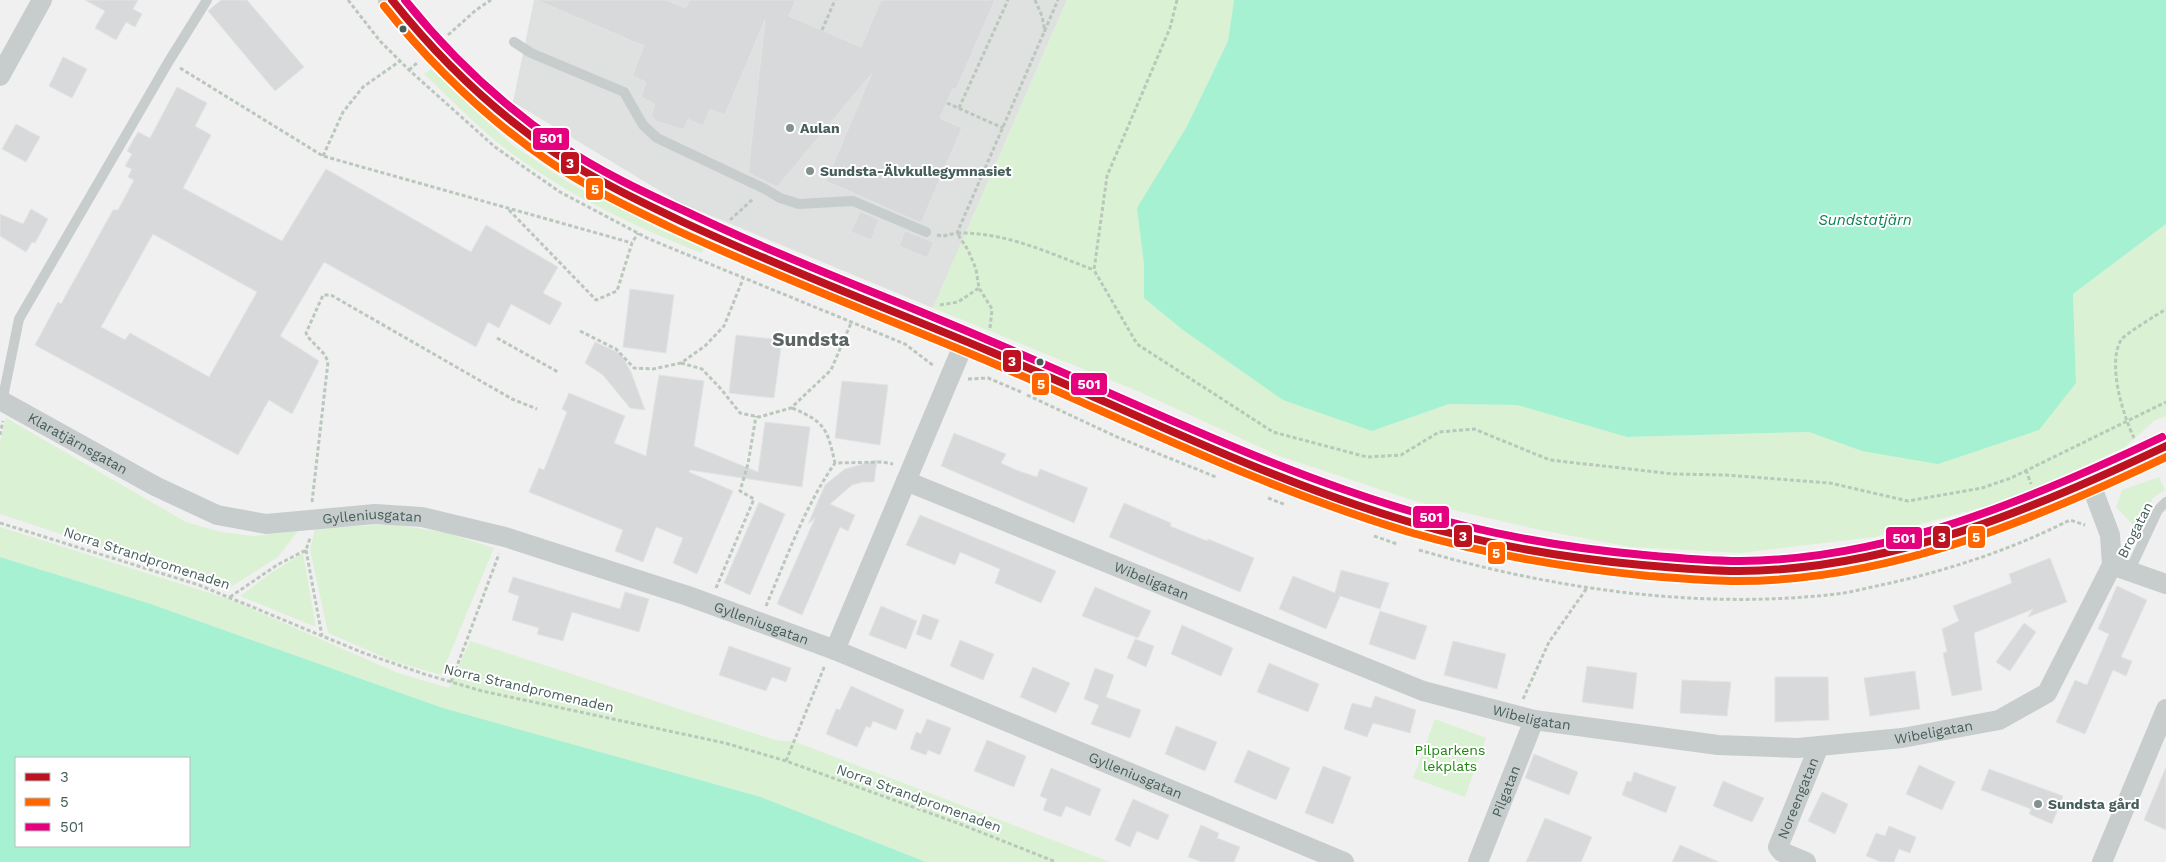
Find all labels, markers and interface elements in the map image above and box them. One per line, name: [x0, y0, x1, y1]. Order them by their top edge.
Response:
unlabelled marker: [398, 24, 408, 34]
place label: Aulan: [800, 120, 840, 136]
marker: Aulan: [784, 122, 796, 134]
line badge: 501: [532, 127, 570, 151]
text: 501: [539, 130, 563, 146]
line badge: 3: [560, 151, 580, 175]
text: 3: [566, 155, 574, 171]
place label: Sundsta-Älvkullegymnasiet: [820, 163, 1011, 179]
marker: Sundsta-Älvkullegymnasiet: [804, 165, 816, 177]
line badge: 5: [585, 177, 604, 201]
text: 5: [591, 181, 599, 197]
water label: Sundstatjärn: [1818, 211, 1912, 229]
district label: Sundsta: [772, 328, 850, 351]
line badge: 3: [1002, 349, 1022, 373]
text: 3: [1008, 353, 1016, 369]
unlabelled marker: [1035, 357, 1045, 367]
line badge: 5: [1031, 372, 1050, 396]
line badge: 501: [1070, 372, 1108, 396]
text: 5: [1037, 376, 1045, 392]
text: 501: [1077, 376, 1101, 392]
street label: Klaratjärnsgatan: [25, 409, 130, 477]
street label: Brogatan: [2114, 499, 2156, 561]
line badge: 501: [1412, 505, 1450, 529]
street label: Gylleniusgatan: [322, 506, 422, 527]
text: 501: [1419, 509, 1443, 525]
street label: Norra Strandpromenaden: [62, 523, 232, 593]
line badge: 3: [1453, 524, 1473, 548]
line badge: 3: [1932, 525, 1951, 549]
line badge: 5: [1967, 525, 1986, 549]
line badge: 501: [1885, 526, 1923, 550]
text: 3: [1459, 528, 1467, 544]
text: 3: [1938, 529, 1946, 545]
text: 5: [1972, 529, 1980, 545]
text: 501: [1892, 530, 1916, 546]
line badge: 5: [1487, 541, 1506, 565]
text: 5: [1492, 545, 1500, 561]
street label: Wibeligatan: [1112, 558, 1191, 603]
street label: Gylleniusgatan: [712, 598, 811, 648]
street label: Norra Strandpromenaden: [442, 661, 616, 715]
street label: Wibeligatan: [1491, 701, 1572, 733]
street label: Wibeligatan: [1893, 717, 1974, 747]
park label: Pilparkens lekplats: [1415, 742, 1485, 774]
street label: Gylleniusgatan: [1086, 749, 1185, 802]
street label: Noreengatan: [1774, 755, 1821, 841]
legend: [15, 757, 190, 847]
street label: Norra Strandpromenaden: [834, 761, 1004, 835]
street label: Pilgatan: [1489, 763, 1523, 819]
text: 3: [60, 768, 69, 786]
text: 5: [60, 793, 69, 811]
place label: Sundsta gård: [2048, 796, 2139, 812]
marker: Sundsta gård: [2032, 798, 2044, 810]
text: 501: [60, 818, 84, 836]

